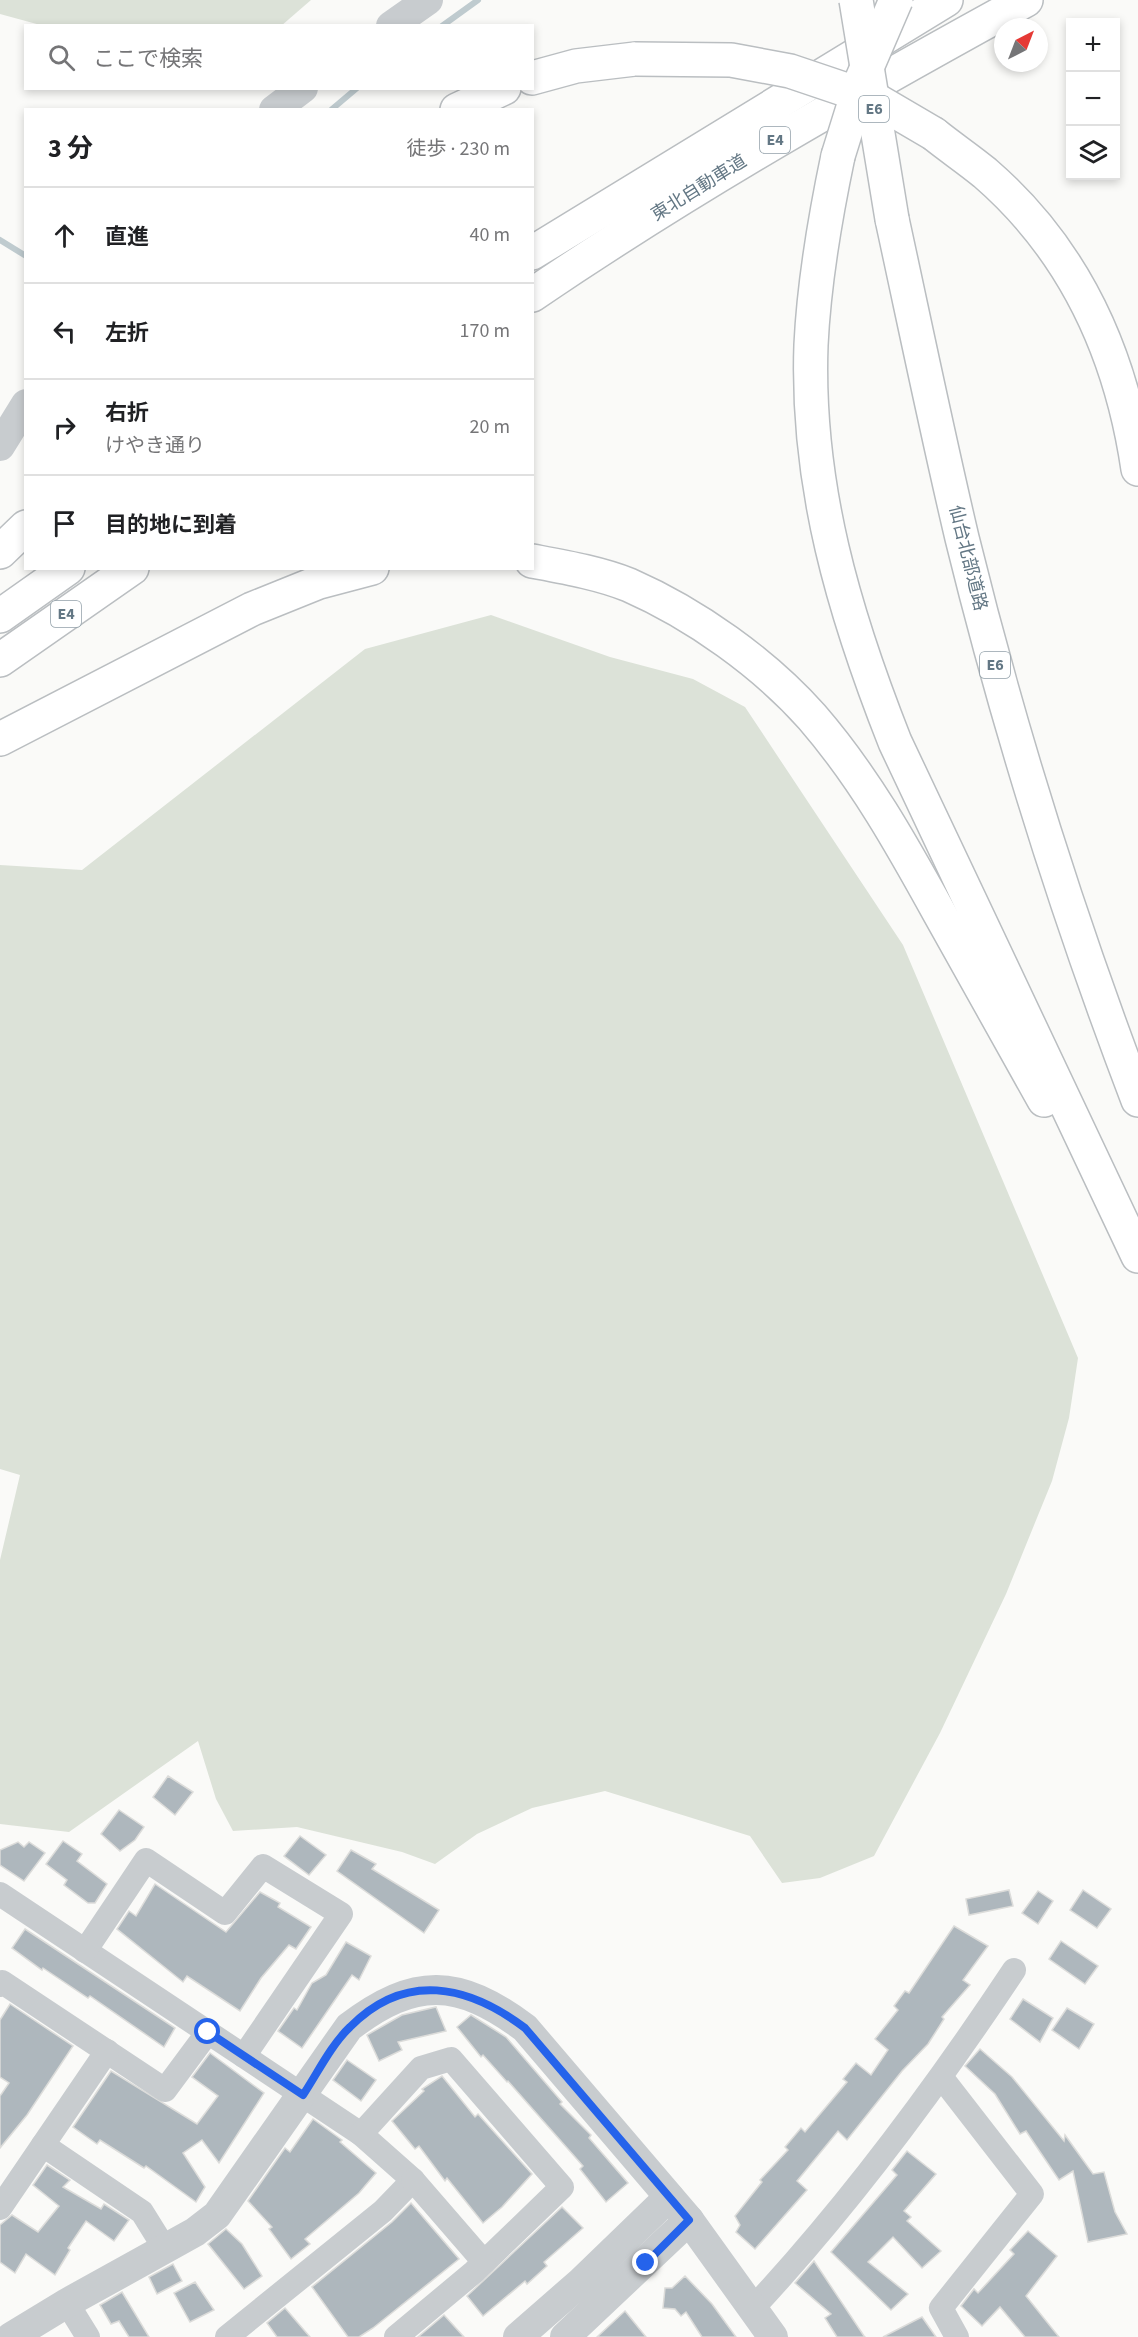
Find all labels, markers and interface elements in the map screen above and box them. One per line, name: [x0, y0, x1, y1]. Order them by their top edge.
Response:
north arrow: [994, 18, 1048, 72]
map controls: [1066, 18, 1120, 180]
button: +: [1066, 18, 1120, 72]
search box: [24, 24, 534, 90]
icon: search: [45, 41, 78, 74]
text: ここで検索: [93, 43, 203, 75]
button: −: [1066, 72, 1120, 126]
road number: E6: [859, 96, 889, 122]
button: layers: [1066, 126, 1120, 180]
road number: E4: [760, 127, 790, 153]
text: 3 分: [48, 130, 93, 167]
text: 徒歩 · 230 m: [407, 135, 510, 163]
street label: 東北自動車道: [647, 149, 751, 227]
icon: ahead: [48, 219, 81, 252]
text: 直進: [105, 221, 149, 253]
text: 40 m: [470, 221, 510, 249]
icon: left: [48, 315, 81, 348]
text: 左折: [105, 317, 149, 349]
text: 170 m: [460, 317, 510, 345]
text: 右折: [105, 397, 149, 429]
icon: right: [48, 411, 81, 444]
text: 20 m: [470, 413, 510, 441]
text: けやき通り: [105, 432, 205, 460]
street label: 仙台北部道路: [943, 503, 993, 613]
icon: arrive: [48, 507, 81, 540]
text: 目的地に到着: [105, 509, 237, 541]
road number: E4: [51, 601, 81, 627]
road number: E6: [980, 652, 1010, 678]
route start: [194, 2018, 220, 2044]
route end: [632, 2249, 658, 2275]

